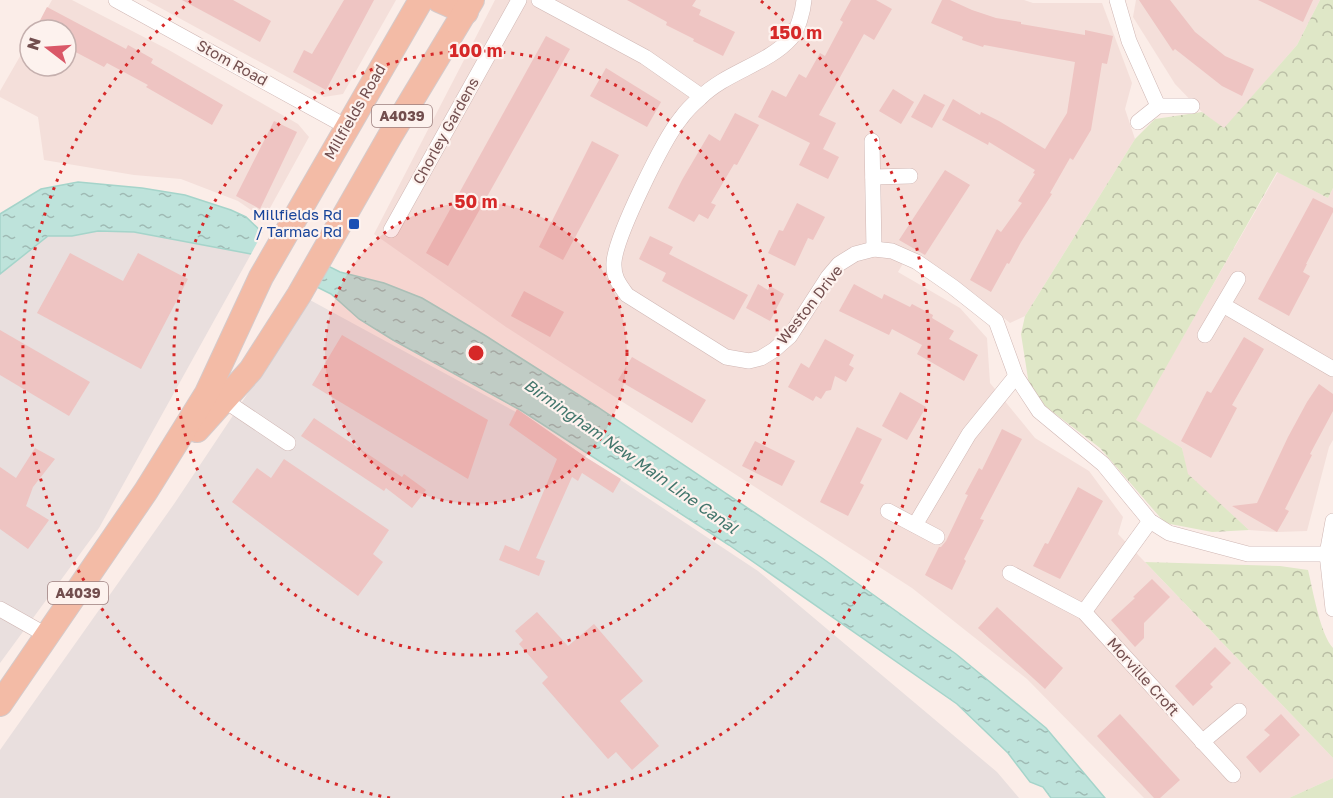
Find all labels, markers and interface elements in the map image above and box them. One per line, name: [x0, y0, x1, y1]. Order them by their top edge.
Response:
north arrow: [18, 18, 78, 78]
text: 150 m: [770, 21, 822, 43]
text: N: [22, 35, 45, 52]
street label: Stom Road: [194, 35, 271, 89]
text: 100 m: [450, 39, 502, 61]
street label: Millfields Road: [320, 61, 389, 162]
street label: Chorley Gardens: [408, 74, 482, 187]
road number: A4039: [372, 105, 432, 127]
text: 50 m: [455, 190, 497, 212]
place label: Millfields Rd / Tarmac Rd: [253, 205, 342, 240]
marker: Millfields Rd / Tarmac Rd: [347, 217, 361, 231]
street label: Weston Drive: [773, 261, 846, 348]
centre of rings: [466, 343, 486, 363]
water label: Birmingham New Main Line Canal: [520, 374, 742, 538]
road number: A4039: [48, 582, 108, 604]
street label: Morville Croft: [1104, 634, 1184, 719]

